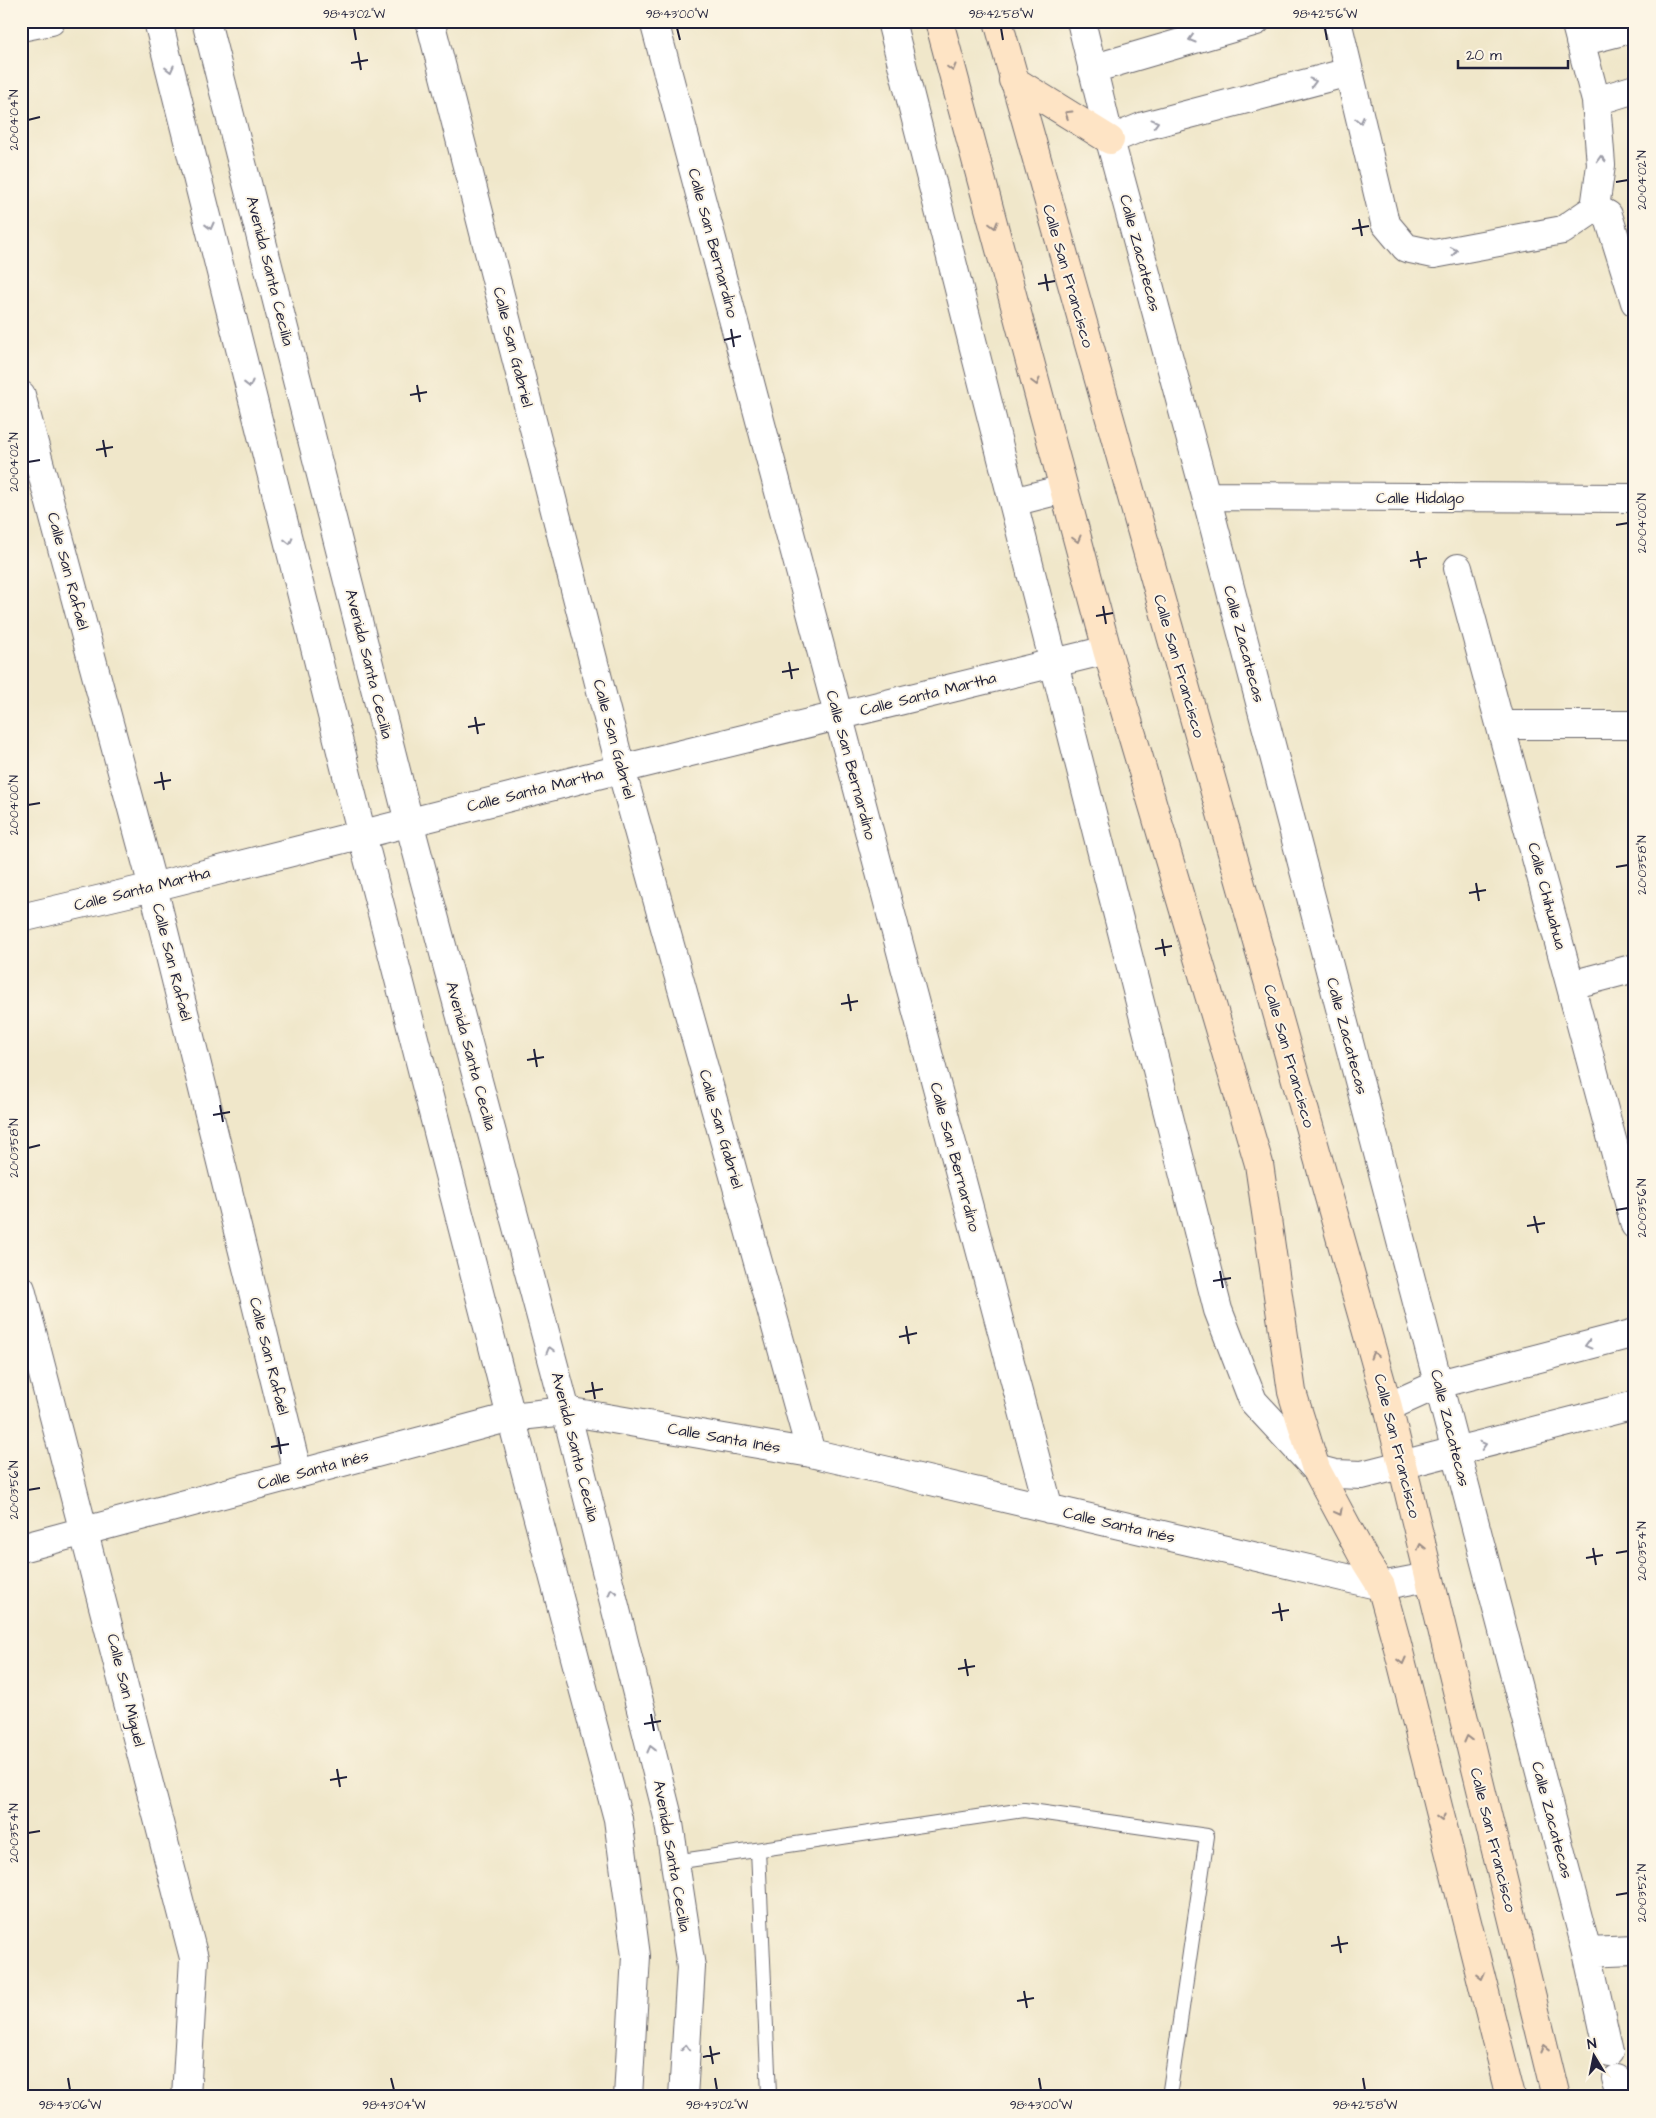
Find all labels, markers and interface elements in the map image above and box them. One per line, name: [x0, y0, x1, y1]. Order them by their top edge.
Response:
text: 98°43'02"W: [323, 6, 386, 23]
text: 98°43'00"W: [646, 6, 709, 23]
text: 98°42'58"W: [969, 6, 1034, 23]
text: 98°42'56"W: [1293, 6, 1358, 23]
one-way arrow: [1189, 34, 1197, 44]
scale bar: [1458, 38, 1568, 70]
text: 20 m: [1466, 45, 1502, 66]
one-way arrow: [164, 64, 175, 73]
one-way arrow: [946, 64, 956, 72]
one-way arrow: [1308, 77, 1316, 87]
text: 20°04'04"N: [6, 89, 23, 150]
one-way arrow: [1065, 111, 1074, 120]
one-way arrow: [1354, 115, 1365, 124]
one-way arrow: [1151, 118, 1160, 129]
text: 20°04'02"N: [1634, 150, 1651, 210]
one-way arrow: [1595, 155, 1606, 163]
street label: Calle San Bernardino: [682, 166, 744, 320]
street label: Calle Zacatecas: [1114, 192, 1166, 314]
street label: Avenida Santa Cecilia: [241, 194, 299, 348]
street label: Calle San Francisco: [1037, 202, 1099, 350]
one-way arrow: [988, 221, 998, 229]
one-way arrow: [204, 222, 215, 231]
one-way arrow: [1449, 246, 1458, 256]
street label: Calle San Gabriel: [487, 285, 539, 409]
one-way arrow: [1030, 378, 1040, 386]
one-way arrow: [243, 379, 254, 388]
text: 20°04'02"N: [6, 432, 23, 492]
street label: Calle Hidalgo: [1376, 487, 1464, 510]
text: 20°04'00"N: [1634, 492, 1651, 553]
street label: Calle San Rafaél: [42, 510, 94, 632]
one-way arrow: [1072, 535, 1082, 543]
one-way arrow: [283, 537, 294, 546]
street label: Calle Zacatecas: [1218, 583, 1270, 705]
street label: Avenida Santa Cecilia: [340, 587, 398, 741]
street label: Calle San Francisco: [1148, 592, 1210, 740]
street label: Calle Santa Martha: [858, 666, 998, 722]
street label: Calle San Gabriel: [587, 677, 641, 801]
street label: Calle San Bernardino: [820, 688, 882, 842]
street label: Calle Santa Martha: [465, 762, 605, 818]
text: 20°04'00"N: [6, 774, 23, 835]
text: 20°03'58"N: [1634, 835, 1651, 895]
street label: Calle Chihuahua: [1522, 840, 1572, 952]
street label: Calle Santa Martha: [72, 861, 212, 917]
street label: Calle San Rafaél: [147, 901, 197, 1023]
street label: Calle Zacatecas: [1321, 975, 1373, 1097]
street label: Avenida Santa Cecilia: [441, 979, 501, 1133]
street label: Calle San Francisco: [1258, 982, 1320, 1130]
street label: Calle San Gabriel: [693, 1067, 749, 1191]
street label: Calle San Bernardino: [924, 1080, 986, 1234]
text: 20°03'58"N: [6, 1118, 23, 1178]
text: 20°03'56"N: [1634, 1178, 1651, 1238]
street label: Calle San Rafaél: [244, 1295, 294, 1417]
one-way arrow: [1583, 1339, 1592, 1350]
one-way arrow: [545, 1345, 556, 1354]
one-way arrow: [1369, 1352, 1379, 1360]
street label: Calle Zacatecas: [1425, 1367, 1475, 1489]
street label: Avenida Santa Cecilia: [546, 1370, 604, 1524]
street label: Calle San Francisco: [1368, 1371, 1426, 1521]
street label: Calle Santa Inés: [666, 1417, 782, 1459]
one-way arrow: [1478, 1440, 1487, 1451]
street label: Calle Santa Inés: [255, 1445, 371, 1495]
text: 20°03'56"N: [6, 1460, 23, 1520]
street label: Calle Santa Inés: [1061, 1501, 1177, 1549]
one-way arrow: [1333, 1507, 1343, 1516]
text: 20°03'54"N: [1634, 1521, 1651, 1581]
one-way arrow: [1416, 1542, 1427, 1551]
one-way arrow: [607, 1587, 618, 1596]
street label: Calle San Miguel: [100, 1631, 151, 1749]
one-way arrow: [1396, 1656, 1406, 1664]
one-way arrow: [1463, 1734, 1474, 1743]
one-way arrow: [646, 1745, 657, 1754]
street label: Calle Zacatecas: [1526, 1759, 1578, 1881]
street label: Calle San Francisco: [1464, 1765, 1522, 1915]
street label: Avenida Santa Cecilia: [648, 1779, 696, 1933]
text: 20°03'54"N: [6, 1803, 23, 1863]
one-way arrow: [1435, 1814, 1446, 1823]
text: 20°03'52"N: [1634, 1863, 1651, 1922]
one-way arrow: [1475, 1971, 1486, 1980]
north arrow: [1568, 2030, 1618, 2080]
text: N: [1586, 2034, 1598, 2055]
one-way arrow: [680, 2044, 691, 2052]
one-way arrow: [1540, 2046, 1550, 2054]
text: 98°43'06"W: [39, 2097, 102, 2114]
text: 98°43'04"W: [362, 2097, 426, 2114]
text: 98°43'02"W: [686, 2097, 749, 2114]
text: 98°43'00"W: [1010, 2097, 1073, 2114]
text: 98°42'58"W: [1333, 2097, 1398, 2114]

